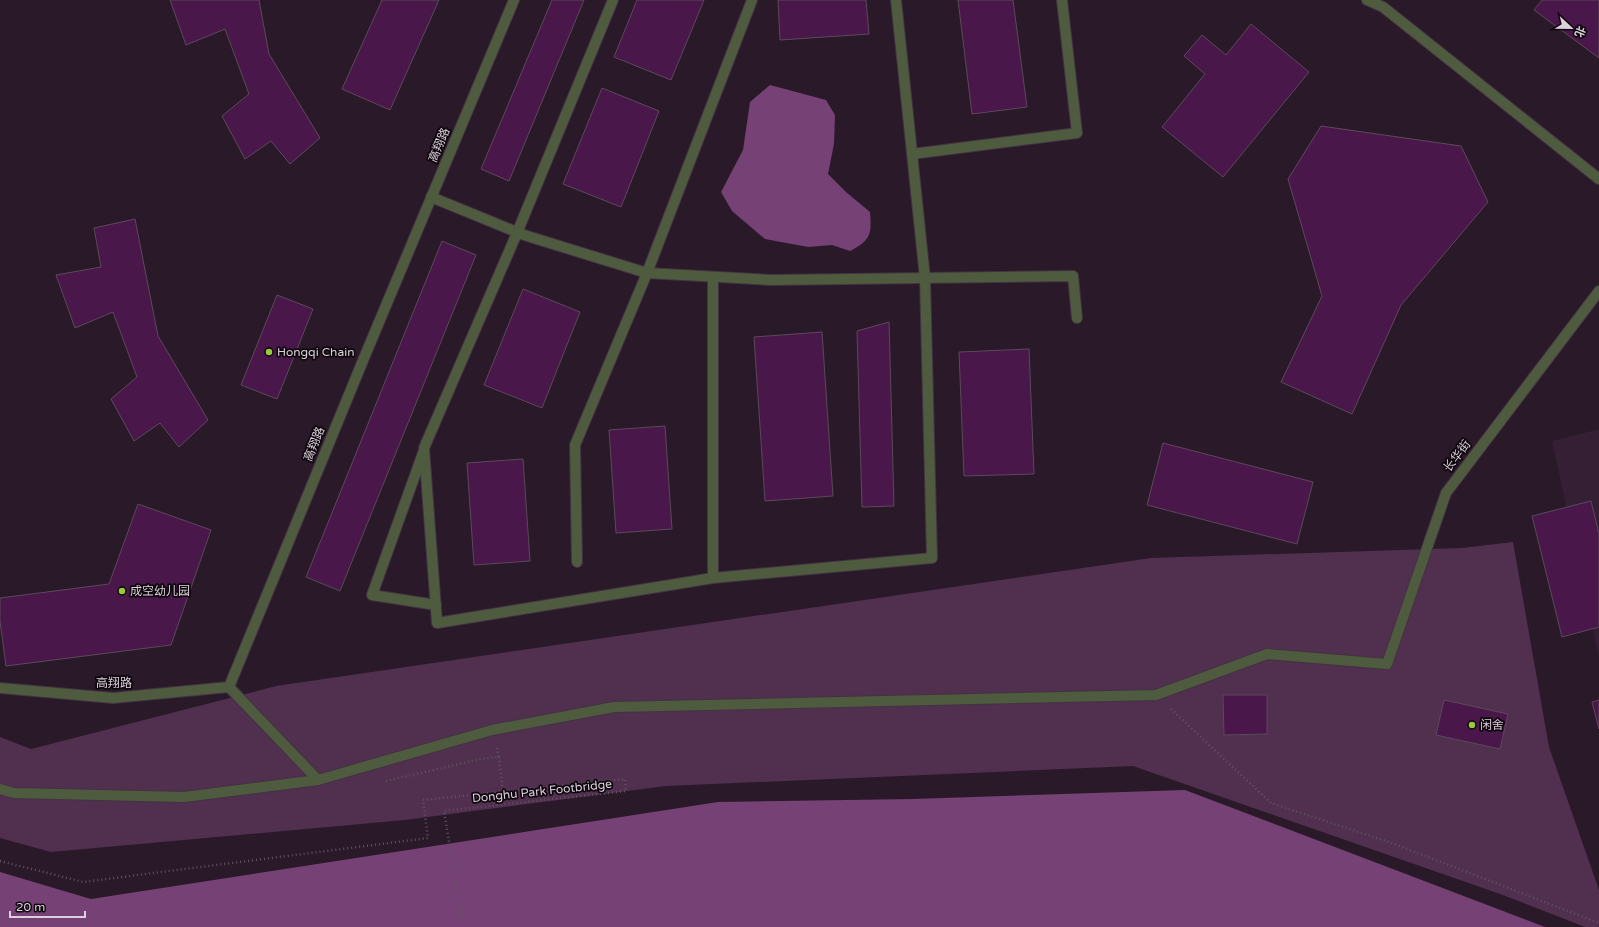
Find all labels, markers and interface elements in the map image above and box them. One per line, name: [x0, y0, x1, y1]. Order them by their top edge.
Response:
north arrow: [1551, 8, 1591, 48]
text: 北: [1572, 24, 1588, 39]
street label: 高翔路: [426, 126, 452, 164]
place label: Hongqi Chain: [277, 345, 354, 359]
marker: Hongqi Chain: [264, 347, 274, 357]
street label: 高翔路: [301, 425, 327, 463]
street label: 长华街: [1441, 437, 1473, 475]
place label: 成空幼儿园: [130, 584, 190, 598]
marker: 成空幼儿园: [117, 586, 127, 596]
street label: 高翔路: [96, 676, 132, 690]
place label: 闲舍: [1480, 718, 1504, 732]
marker: 闲舍: [1467, 720, 1477, 730]
street label: Donghu Park Footbridge: [471, 777, 613, 805]
scale bar: [10, 893, 85, 919]
text: 20 m: [16, 900, 45, 914]

